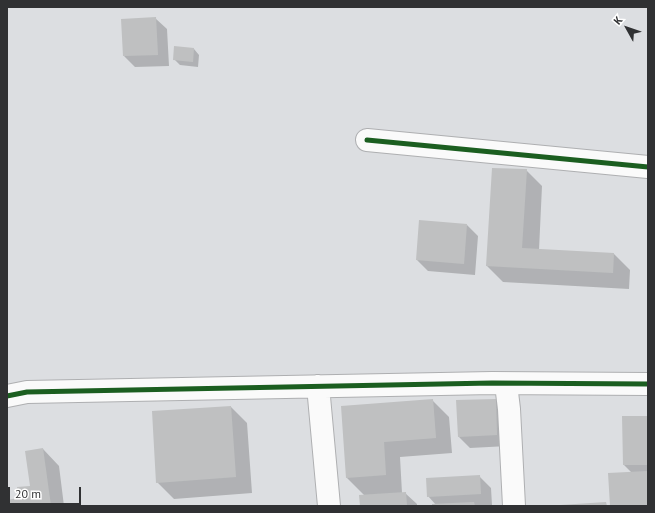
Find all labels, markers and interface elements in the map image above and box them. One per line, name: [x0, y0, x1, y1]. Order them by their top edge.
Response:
north arrow: [607, 8, 647, 48]
text: K: [610, 13, 625, 27]
scale bar: [10, 479, 83, 505]
text: 20 m: [15, 486, 41, 501]

